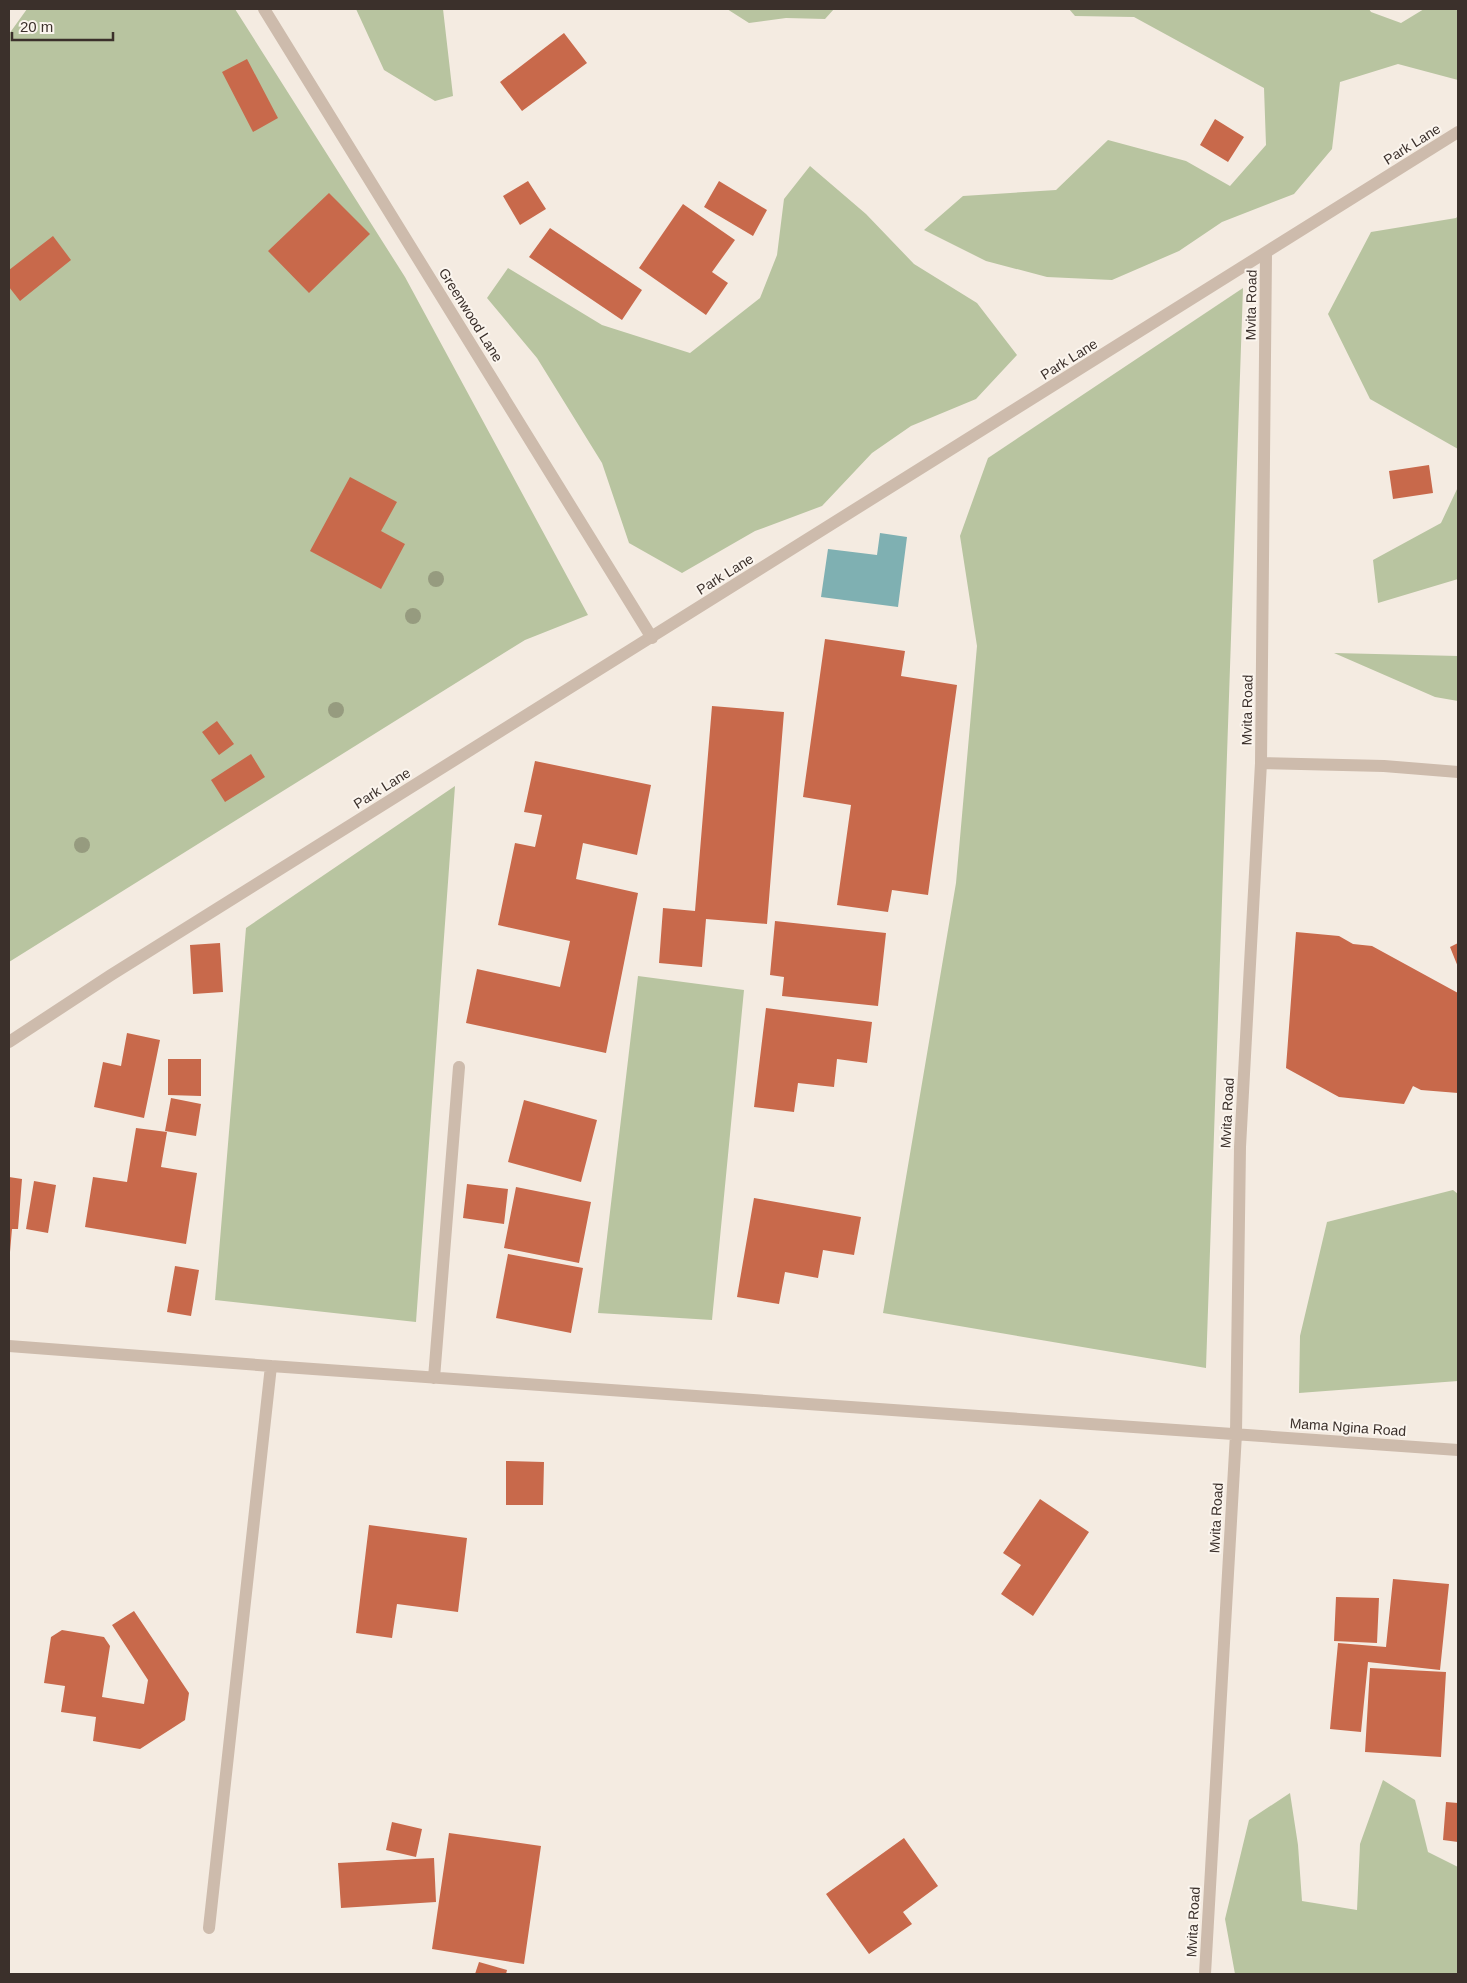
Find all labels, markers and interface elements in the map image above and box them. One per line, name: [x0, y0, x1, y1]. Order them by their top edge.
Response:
scale bar: [12, 10, 114, 42]
text: 20 m: [20, 18, 53, 35]
street label: Park Lane: [1381, 120, 1443, 168]
street label: Greenwood Lane: [436, 265, 506, 365]
street label: Mvita Road: [1242, 269, 1260, 341]
street label: Park Lane: [1038, 335, 1100, 383]
street label: Park Lane: [694, 550, 756, 598]
street label: Mvita Road: [1238, 674, 1256, 746]
street label: Park Lane: [351, 764, 413, 812]
street label: Mvita Road: [1217, 1077, 1237, 1149]
street label: Mama Ngina Road: [1289, 1415, 1407, 1439]
street label: Mvita Road: [1206, 1482, 1226, 1554]
street label: Mvita Road: [1183, 1886, 1203, 1958]

